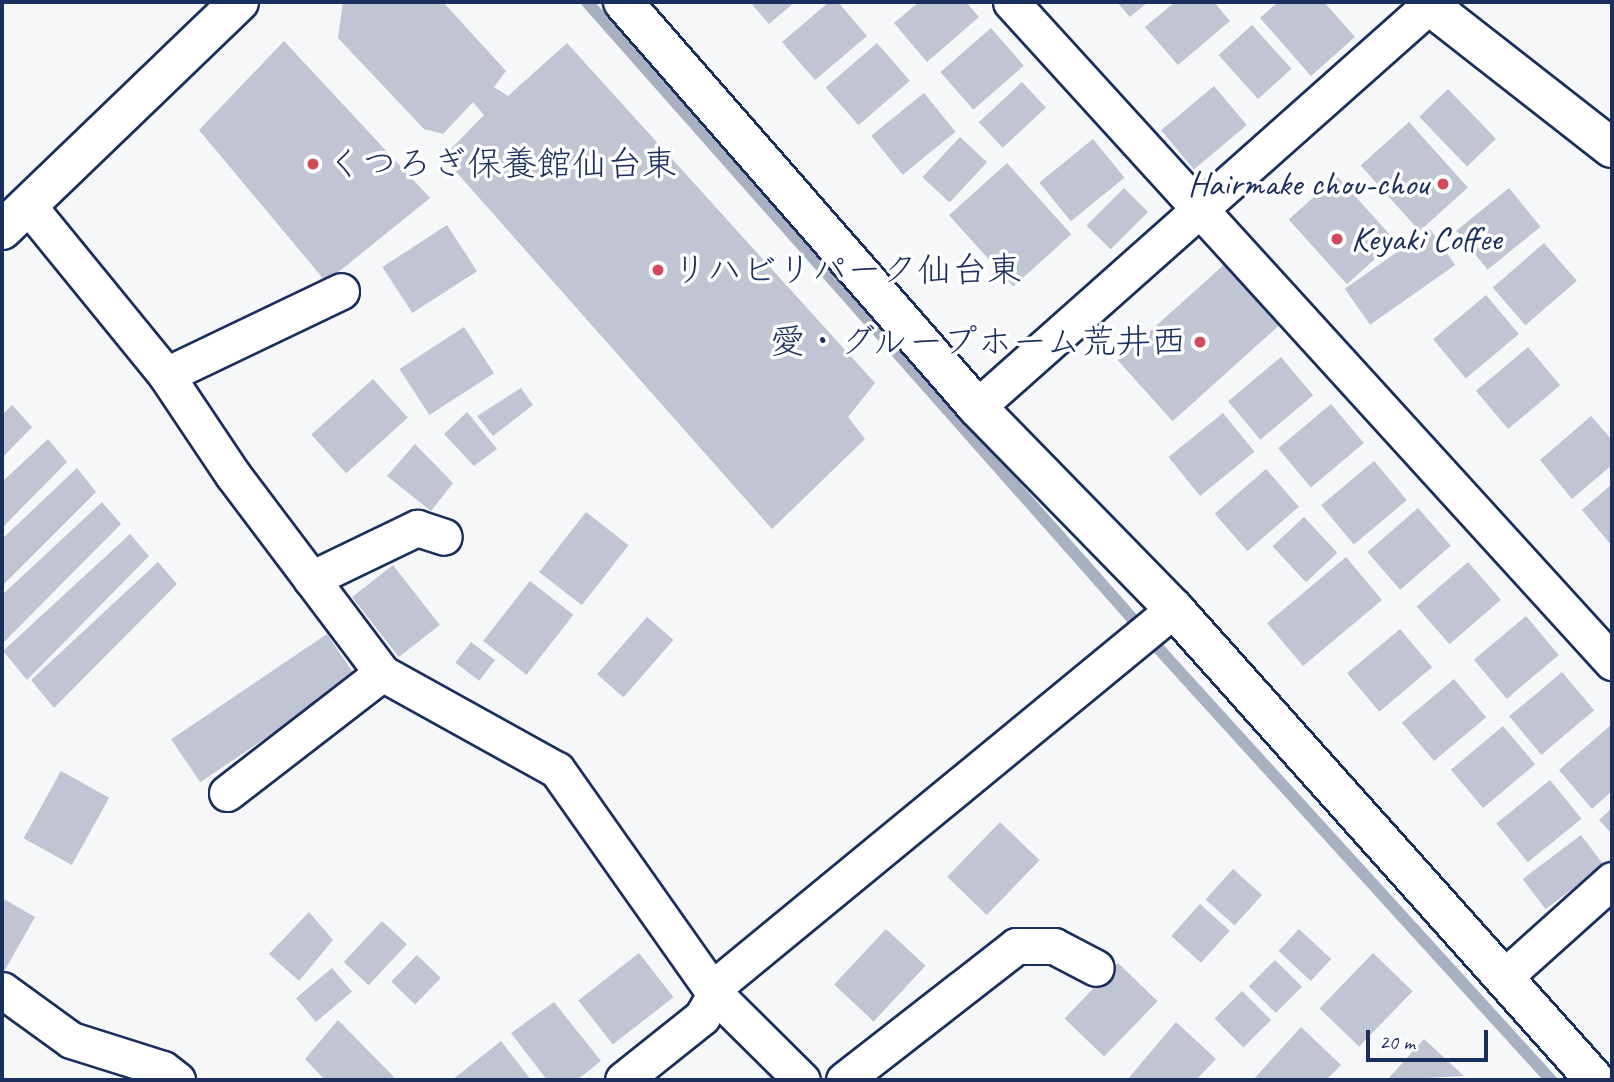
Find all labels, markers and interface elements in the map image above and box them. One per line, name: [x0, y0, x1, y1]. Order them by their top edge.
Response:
place label: くつろぎ保養館仙台東: [327, 143, 677, 185]
marker: くつろぎ保養館仙台東: [305, 156, 321, 172]
place label: Hairmake chou-chou: [1188, 163, 1429, 205]
marker: Hairmake chou-chou: [1435, 176, 1451, 192]
place label: Keyaki Coffee: [1351, 218, 1501, 260]
marker: Keyaki Coffee: [1329, 231, 1345, 247]
place label: リハビリパーク仙台東: [672, 249, 1022, 291]
marker: リハビリパーク仙台東: [650, 262, 666, 278]
place label: 愛・グループホーム荒井西: [765, 321, 1186, 363]
marker: 愛・グループホーム荒井西: [1192, 334, 1208, 350]
scale bar: [1369, 1016, 1492, 1060]
text: 20 m: [1379, 1029, 1415, 1055]

